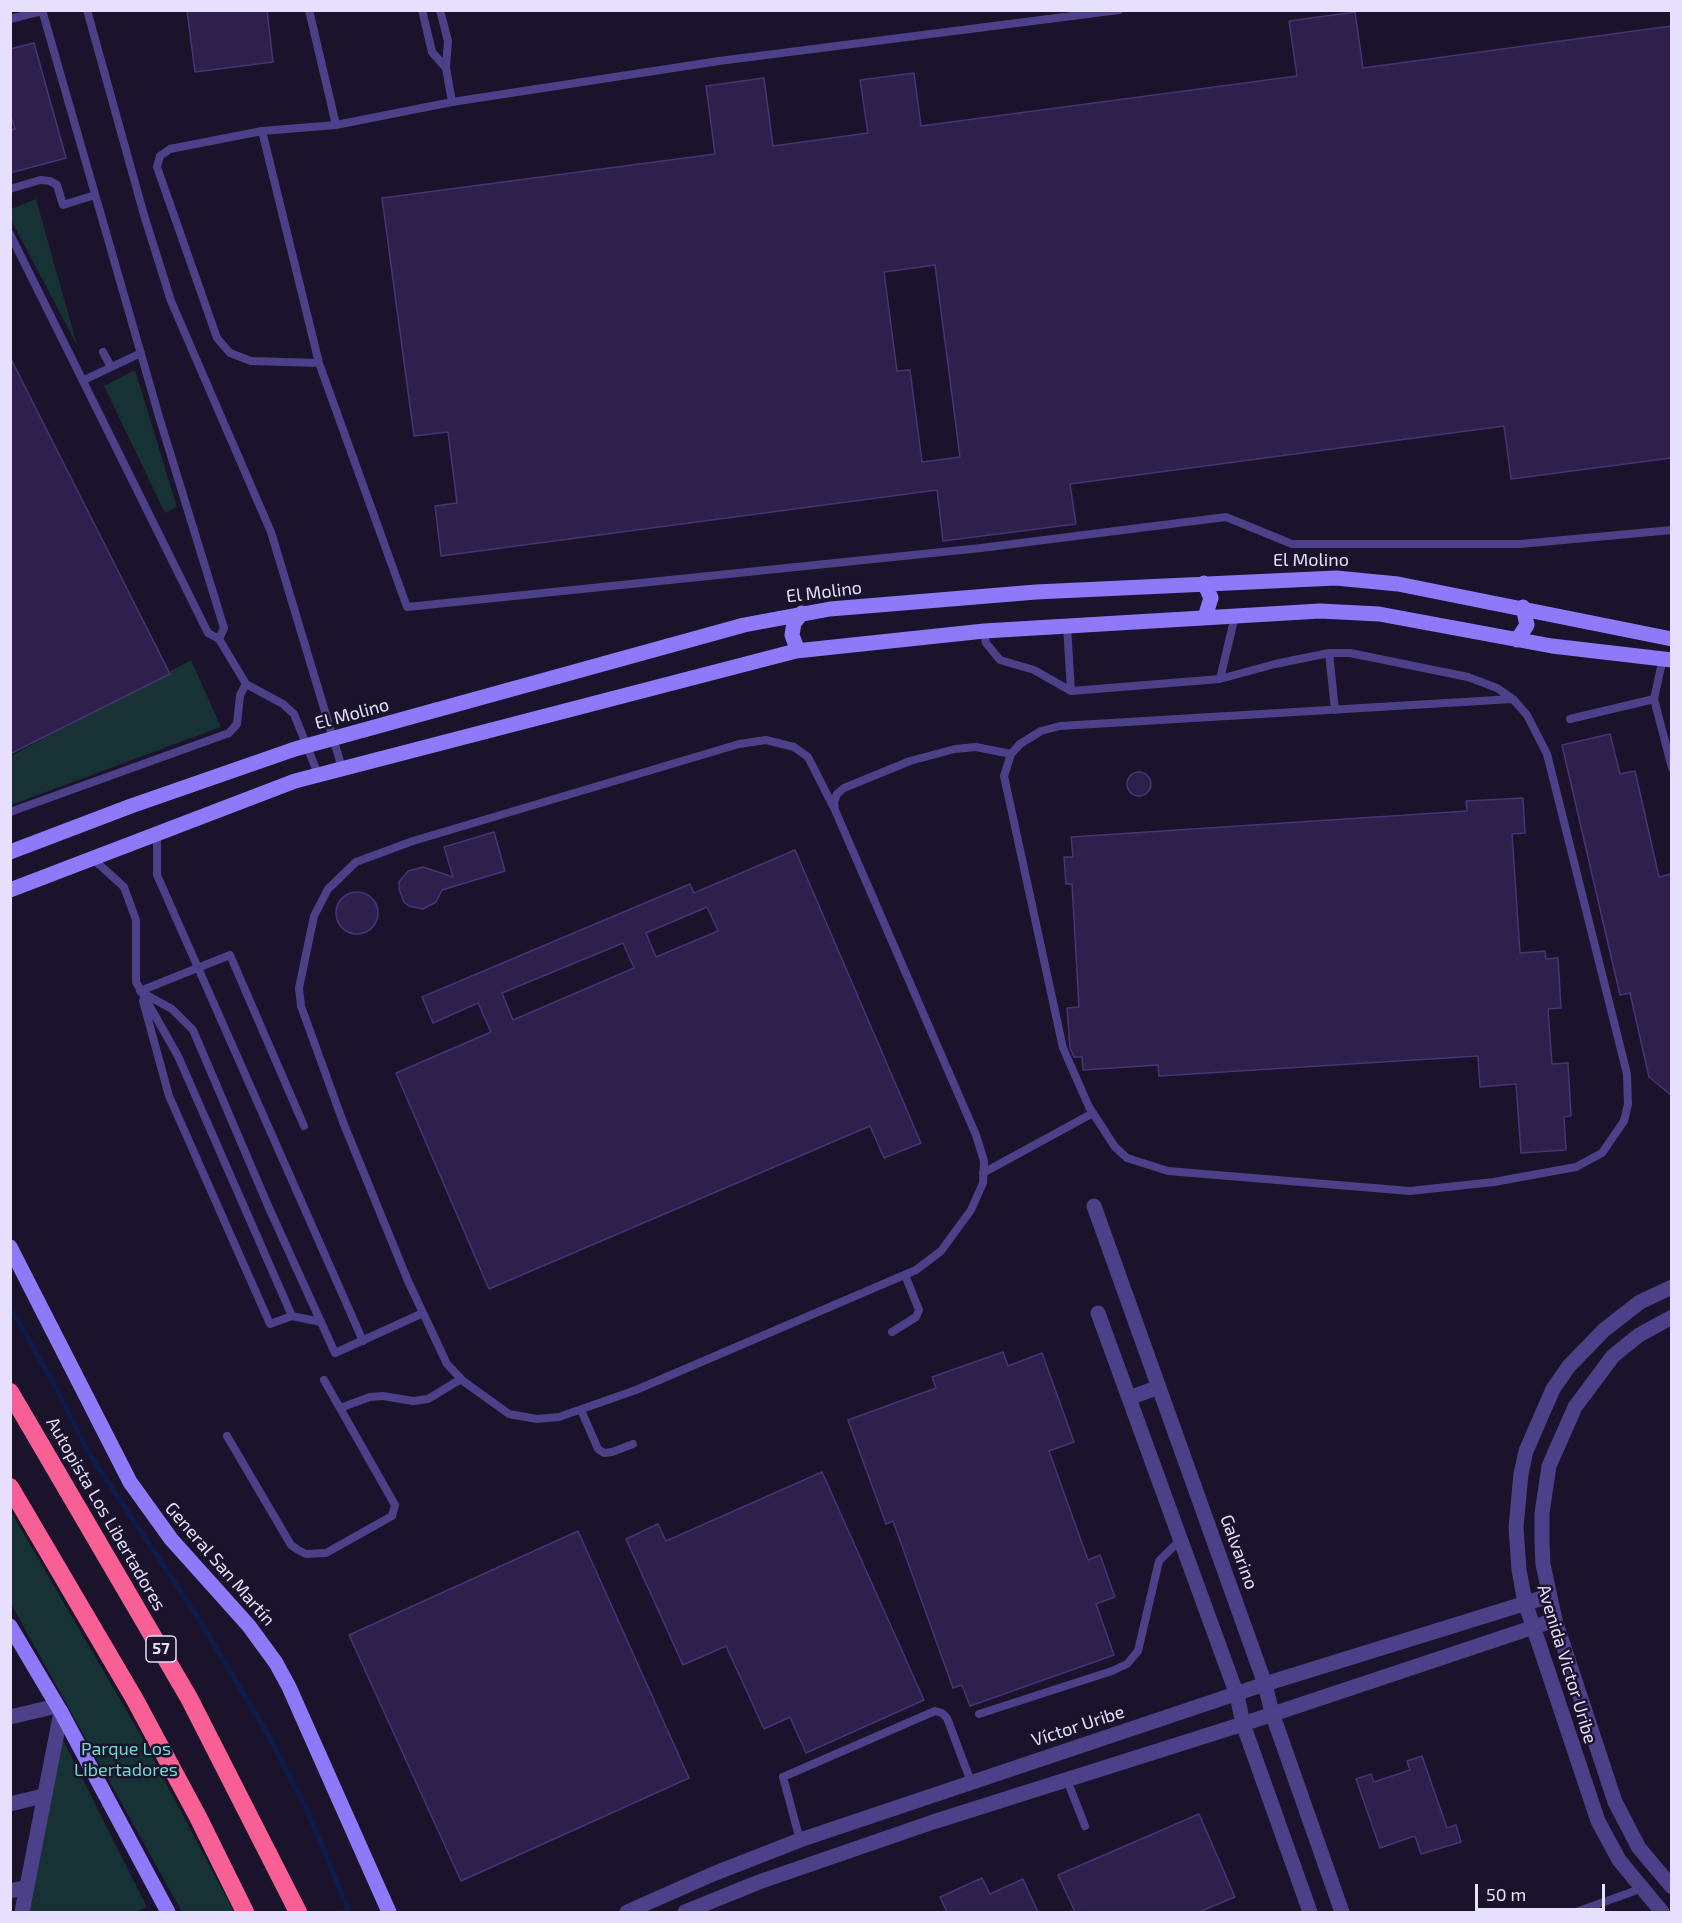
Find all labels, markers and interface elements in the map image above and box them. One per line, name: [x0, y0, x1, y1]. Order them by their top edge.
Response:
street label: El Molino: [1273, 549, 1349, 571]
street label: El Molino: [785, 577, 863, 607]
street label: El Molino: [313, 694, 391, 734]
street label: Autopista Los Libertadores: [42, 1413, 170, 1615]
street label: General San Martín: [160, 1498, 280, 1630]
street label: Galvarino: [1216, 1512, 1262, 1592]
street label: Avenida Victor Uribe: [1533, 1582, 1601, 1746]
road number: 57: [146, 1636, 176, 1662]
street label: Víctor Uribe: [1029, 1701, 1127, 1751]
park label: Parque Los Libertadores: [74, 1738, 178, 1780]
scale bar: [1478, 1872, 1608, 1910]
text: 50 m: [1486, 1883, 1526, 1905]

